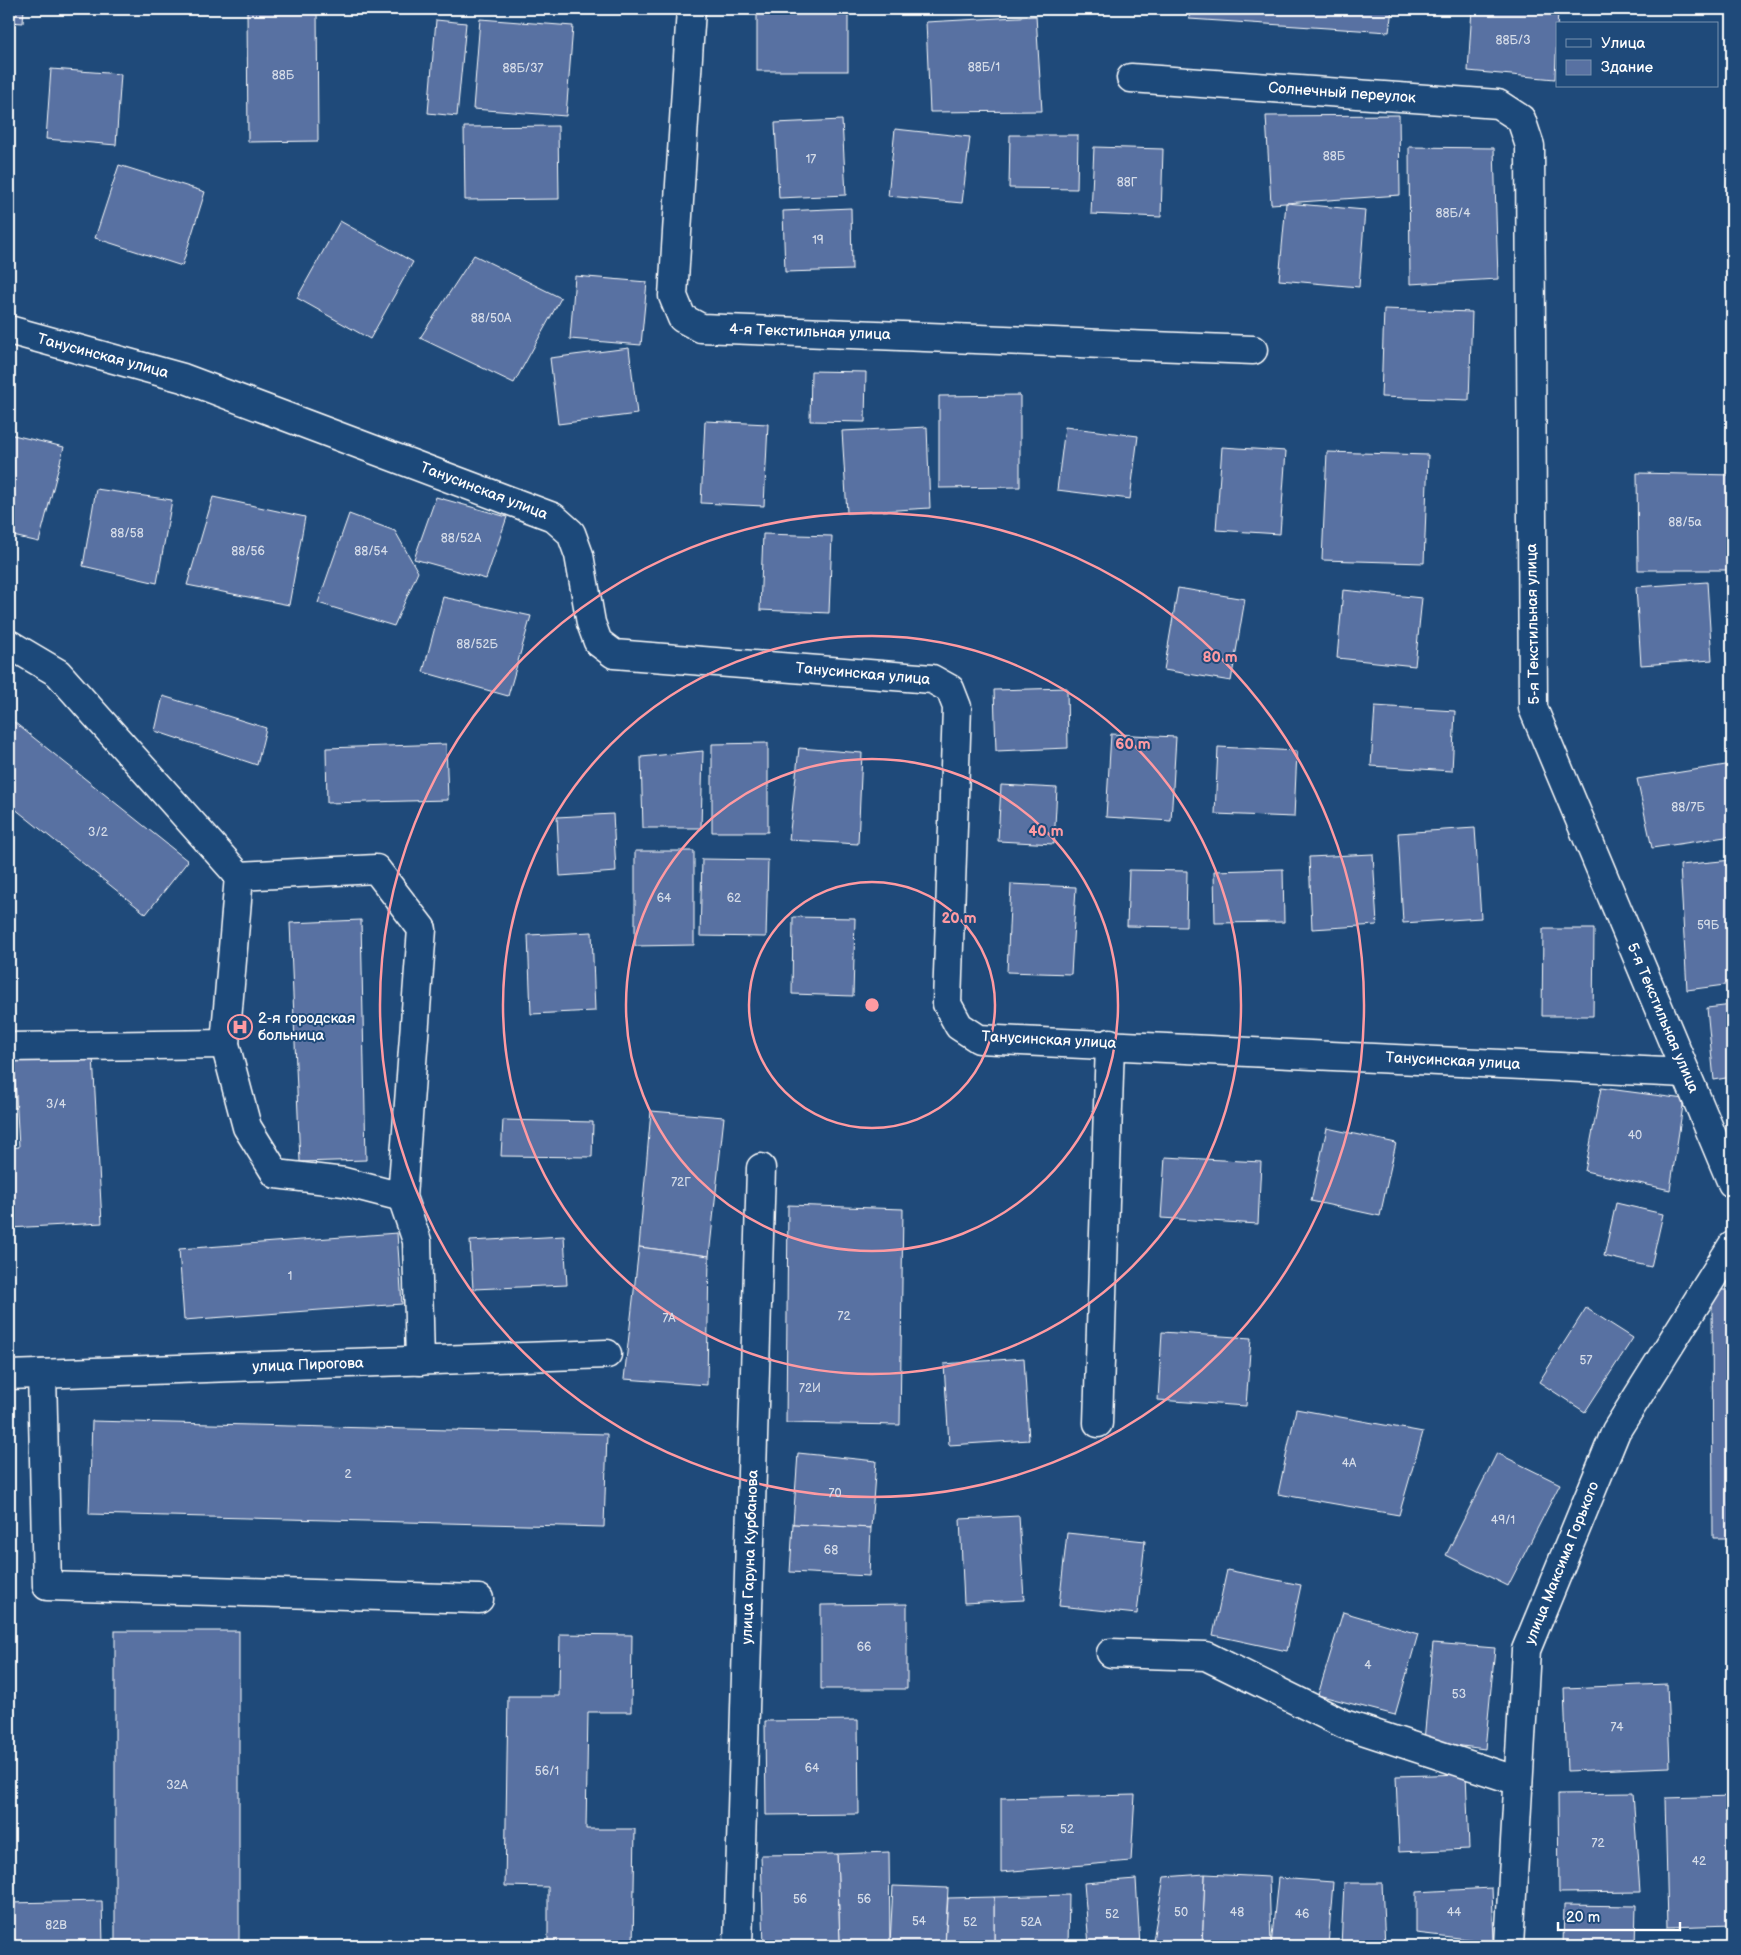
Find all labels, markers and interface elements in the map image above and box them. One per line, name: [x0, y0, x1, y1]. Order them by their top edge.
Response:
legend: [1556, 22, 1718, 88]
house number: 88Б/3: [1495, 33, 1531, 48]
text: Улица: [1601, 34, 1646, 53]
text: Здание: [1601, 58, 1653, 77]
house number: 88Б/1: [968, 60, 1000, 75]
house number: 88Б/37: [502, 61, 544, 76]
house number: 88Б: [272, 68, 295, 83]
street label: Солнечный переулок: [1268, 78, 1416, 108]
house number: 88Б: [1323, 149, 1346, 164]
house number: 17: [806, 152, 816, 167]
house number: 88Г: [1117, 175, 1138, 190]
house number: 88Б/4: [1435, 206, 1471, 221]
house number: 19: [812, 233, 824, 248]
house number: 88/50А: [471, 311, 512, 326]
street label: 4-я Текстильная улица: [729, 320, 891, 344]
street label: Танусинская улица: [35, 329, 171, 383]
street label: Танусинская улица: [418, 458, 551, 524]
house number: 88/5а: [1668, 515, 1702, 530]
house number: 88/58: [110, 526, 144, 541]
house number: 88/52А: [441, 531, 482, 546]
street label: 5-я Текстильная улица: [1522, 543, 1544, 705]
house number: 88/56: [231, 544, 265, 559]
house number: 88/54: [354, 544, 388, 559]
house number: 88/52Б: [456, 637, 499, 652]
text: 80 m: [1202, 648, 1238, 667]
street label: Танусинская улица: [795, 659, 931, 689]
text: 60 m: [1115, 735, 1151, 754]
house number: 88/7Б: [1671, 800, 1705, 815]
text: 40 m: [1028, 822, 1064, 841]
house number: 3/2: [88, 825, 108, 840]
house number: 64: [657, 891, 672, 906]
house number: 62: [727, 891, 741, 906]
text: 20 m: [942, 909, 977, 928]
house number: 59Б: [1697, 918, 1720, 933]
street label: 5-я Текстильная улица: [1623, 940, 1703, 1096]
centre of rings: [863, 996, 881, 1014]
place label: 2-я городская больница: [258, 1009, 355, 1045]
hospital icon: 2-я городская больница: [227, 1014, 253, 1040]
street label: Танусинская улица: [981, 1027, 1117, 1053]
street label: Танусинская улица: [1385, 1048, 1521, 1074]
house number: 3/4: [46, 1097, 67, 1112]
house number: 40: [1628, 1128, 1642, 1143]
house number: 72Г: [671, 1175, 691, 1190]
house number: 1: [288, 1269, 292, 1284]
house number: 72: [838, 1309, 850, 1324]
house number: 7А: [662, 1311, 676, 1326]
house number: 57: [1580, 1353, 1592, 1368]
street label: улица Пирогова: [252, 1354, 364, 1376]
house number: 72И: [799, 1381, 821, 1396]
house number: 4А: [1342, 1456, 1357, 1471]
house number: 2: [344, 1467, 352, 1482]
street label: улица Гаруна Курбанова: [737, 1469, 763, 1645]
street label: улица Максима Горького: [1521, 1479, 1603, 1647]
house number: 70: [829, 1486, 841, 1501]
house number: 49/1: [1491, 1513, 1515, 1528]
house number: 68: [824, 1543, 838, 1558]
house number: 66: [857, 1640, 871, 1655]
house number: 4: [1364, 1658, 1372, 1673]
house number: 53: [1452, 1687, 1466, 1702]
house number: 74: [1610, 1720, 1624, 1735]
house number: 64: [805, 1761, 820, 1776]
house number: 56/1: [535, 1764, 559, 1779]
house number: 32А: [166, 1778, 189, 1793]
house number: 52: [1060, 1822, 1074, 1837]
house number: 72: [1592, 1836, 1604, 1851]
house number: 42: [1692, 1854, 1706, 1869]
house number: 56: [793, 1892, 807, 1907]
house number: 56: [857, 1892, 871, 1907]
scale bar: [1558, 1900, 1681, 1932]
house number: 50: [1174, 1905, 1188, 1920]
house number: 48: [1230, 1905, 1244, 1920]
house number: 44: [1447, 1905, 1462, 1920]
house number: 52: [1105, 1907, 1119, 1922]
house number: 46: [1295, 1907, 1309, 1922]
text: 20 m: [1566, 1908, 1600, 1927]
house number: 54: [912, 1914, 927, 1929]
house number: 52: [963, 1915, 977, 1930]
house number: 52А: [1020, 1915, 1042, 1930]
house number: 82В: [45, 1918, 67, 1933]

